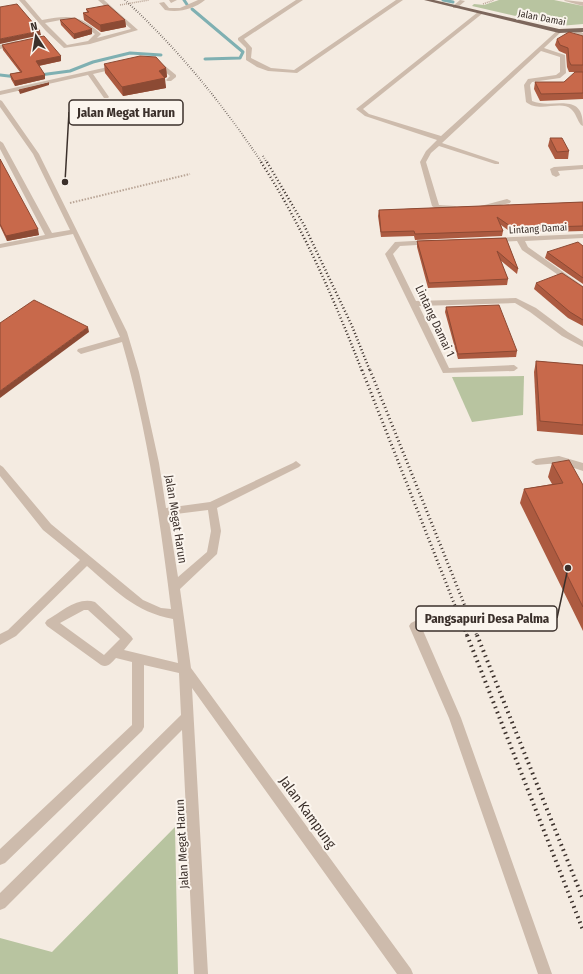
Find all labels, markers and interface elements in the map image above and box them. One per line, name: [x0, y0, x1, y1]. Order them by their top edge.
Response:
street label: Jalan Damai: [517, 7, 567, 28]
north arrow: [16, 16, 56, 56]
text: N: [29, 20, 39, 34]
callout: Jalan Megat Harun: [69, 100, 183, 125]
text: Jalan Megat Harun: [76, 105, 175, 120]
street label: Lintang Damai: [509, 221, 568, 237]
street label: Lintang Damai 1: [412, 283, 458, 359]
street label: Jalan Megat Harun: [162, 474, 190, 564]
callout: Pangsapuri Desa Palma: [416, 606, 557, 631]
text: Pangsapuri Desa Palma: [425, 611, 550, 626]
street label: Jalan Kampung: [276, 773, 340, 852]
street label: Jalan Megat Harun: [173, 799, 191, 889]

